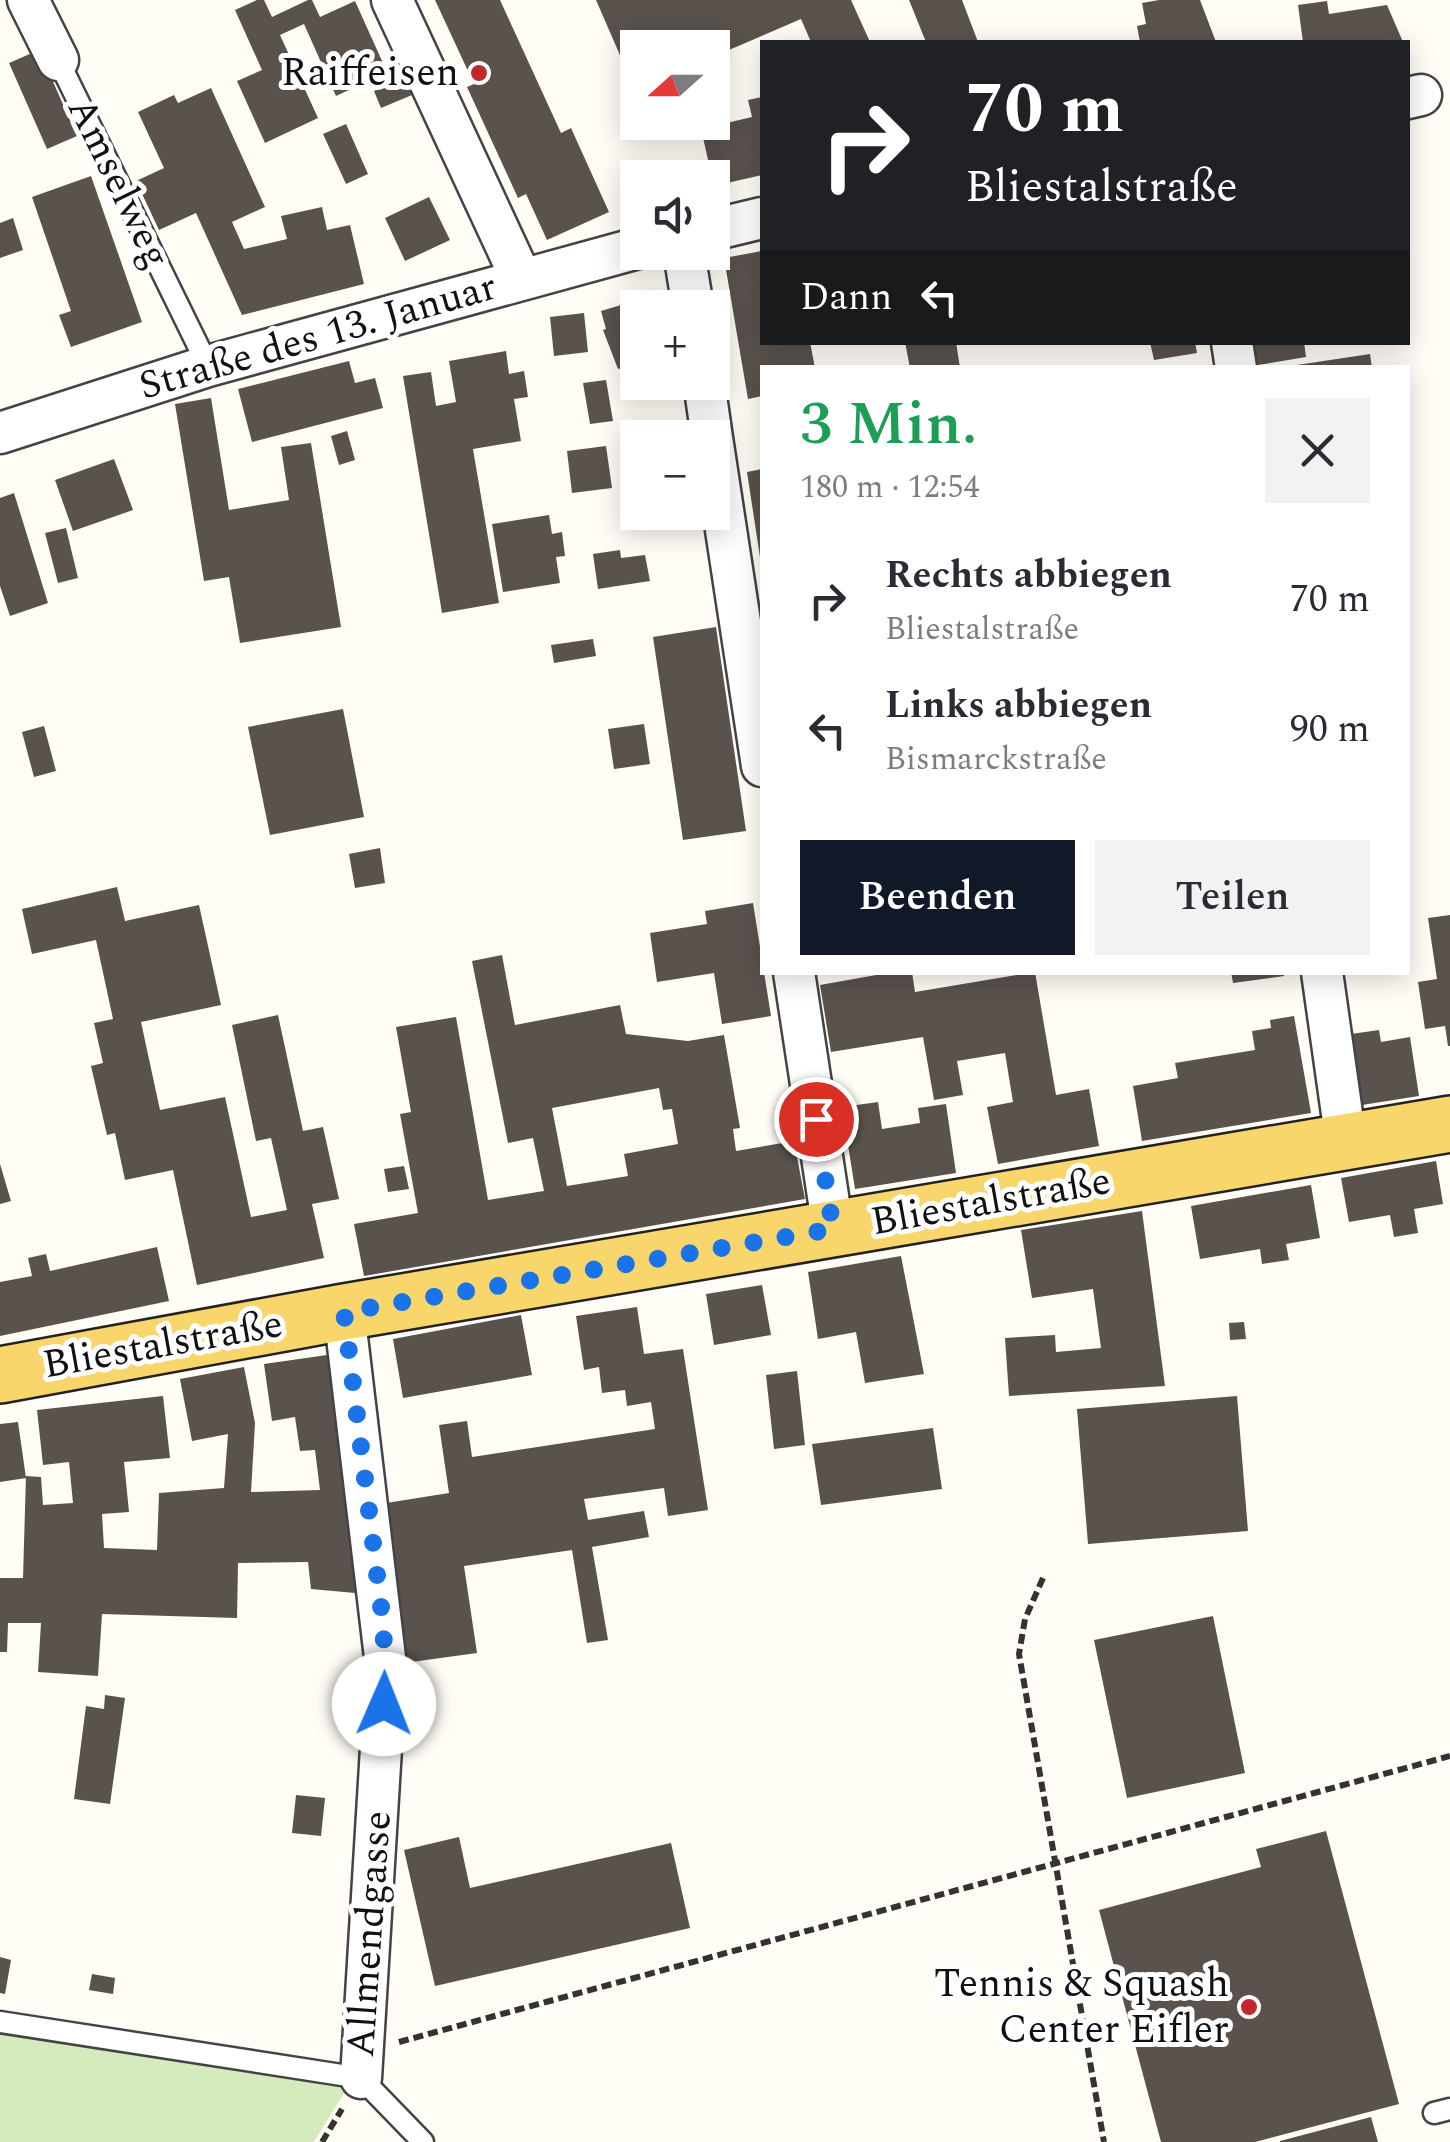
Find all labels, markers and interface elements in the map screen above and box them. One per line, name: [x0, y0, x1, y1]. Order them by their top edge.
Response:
north arrow: [620, 30, 730, 140]
map controls: [620, 30, 730, 530]
place label: Raiffeisen: [281, 43, 459, 104]
text: 70 m: [965, 57, 1124, 163]
marker: Raiffeisen: [468, 62, 490, 84]
icon: right: [800, 80, 930, 210]
street label: Amselweg: [50, 87, 186, 279]
text: Bliestalstraße: [965, 153, 1238, 222]
button: sound: [620, 160, 730, 270]
street label: Straße des 13. Januar: [132, 257, 504, 417]
text: Dann: [800, 269, 892, 327]
icon: left: [912, 270, 967, 325]
button: +: [620, 290, 730, 400]
text: 3 Min.: [800, 379, 977, 471]
button: close: [1265, 398, 1370, 503]
button: −: [620, 420, 730, 530]
text: 180 m · 12:54: [800, 463, 980, 512]
text: Rechts abbiegen: [885, 547, 1172, 605]
text: 70 m: [1290, 571, 1370, 629]
icon: right: [800, 573, 855, 628]
text: Bliestalstraße: [885, 605, 1079, 654]
text: Links abbiegen: [885, 677, 1152, 735]
text: 90 m: [1290, 701, 1370, 759]
icon: left: [800, 703, 855, 758]
text: Bismarckstraße: [885, 735, 1107, 784]
button: Beenden: [800, 840, 1075, 955]
button: Teilen: [1095, 840, 1370, 955]
pin: [774, 1077, 859, 1162]
icon: arrive: [789, 1092, 844, 1147]
street label: Bliestalstraße: [866, 1151, 1116, 1253]
street label: Bliestalstraße: [38, 1294, 288, 1396]
position arrow: [332, 1652, 436, 1756]
street label: Allmendgasse: [331, 1809, 409, 2059]
place label: Tennis & Squash Center Eifler: [934, 1954, 1229, 2061]
marker: Tennis & Squash Center Eifler: [1238, 1996, 1260, 2018]

